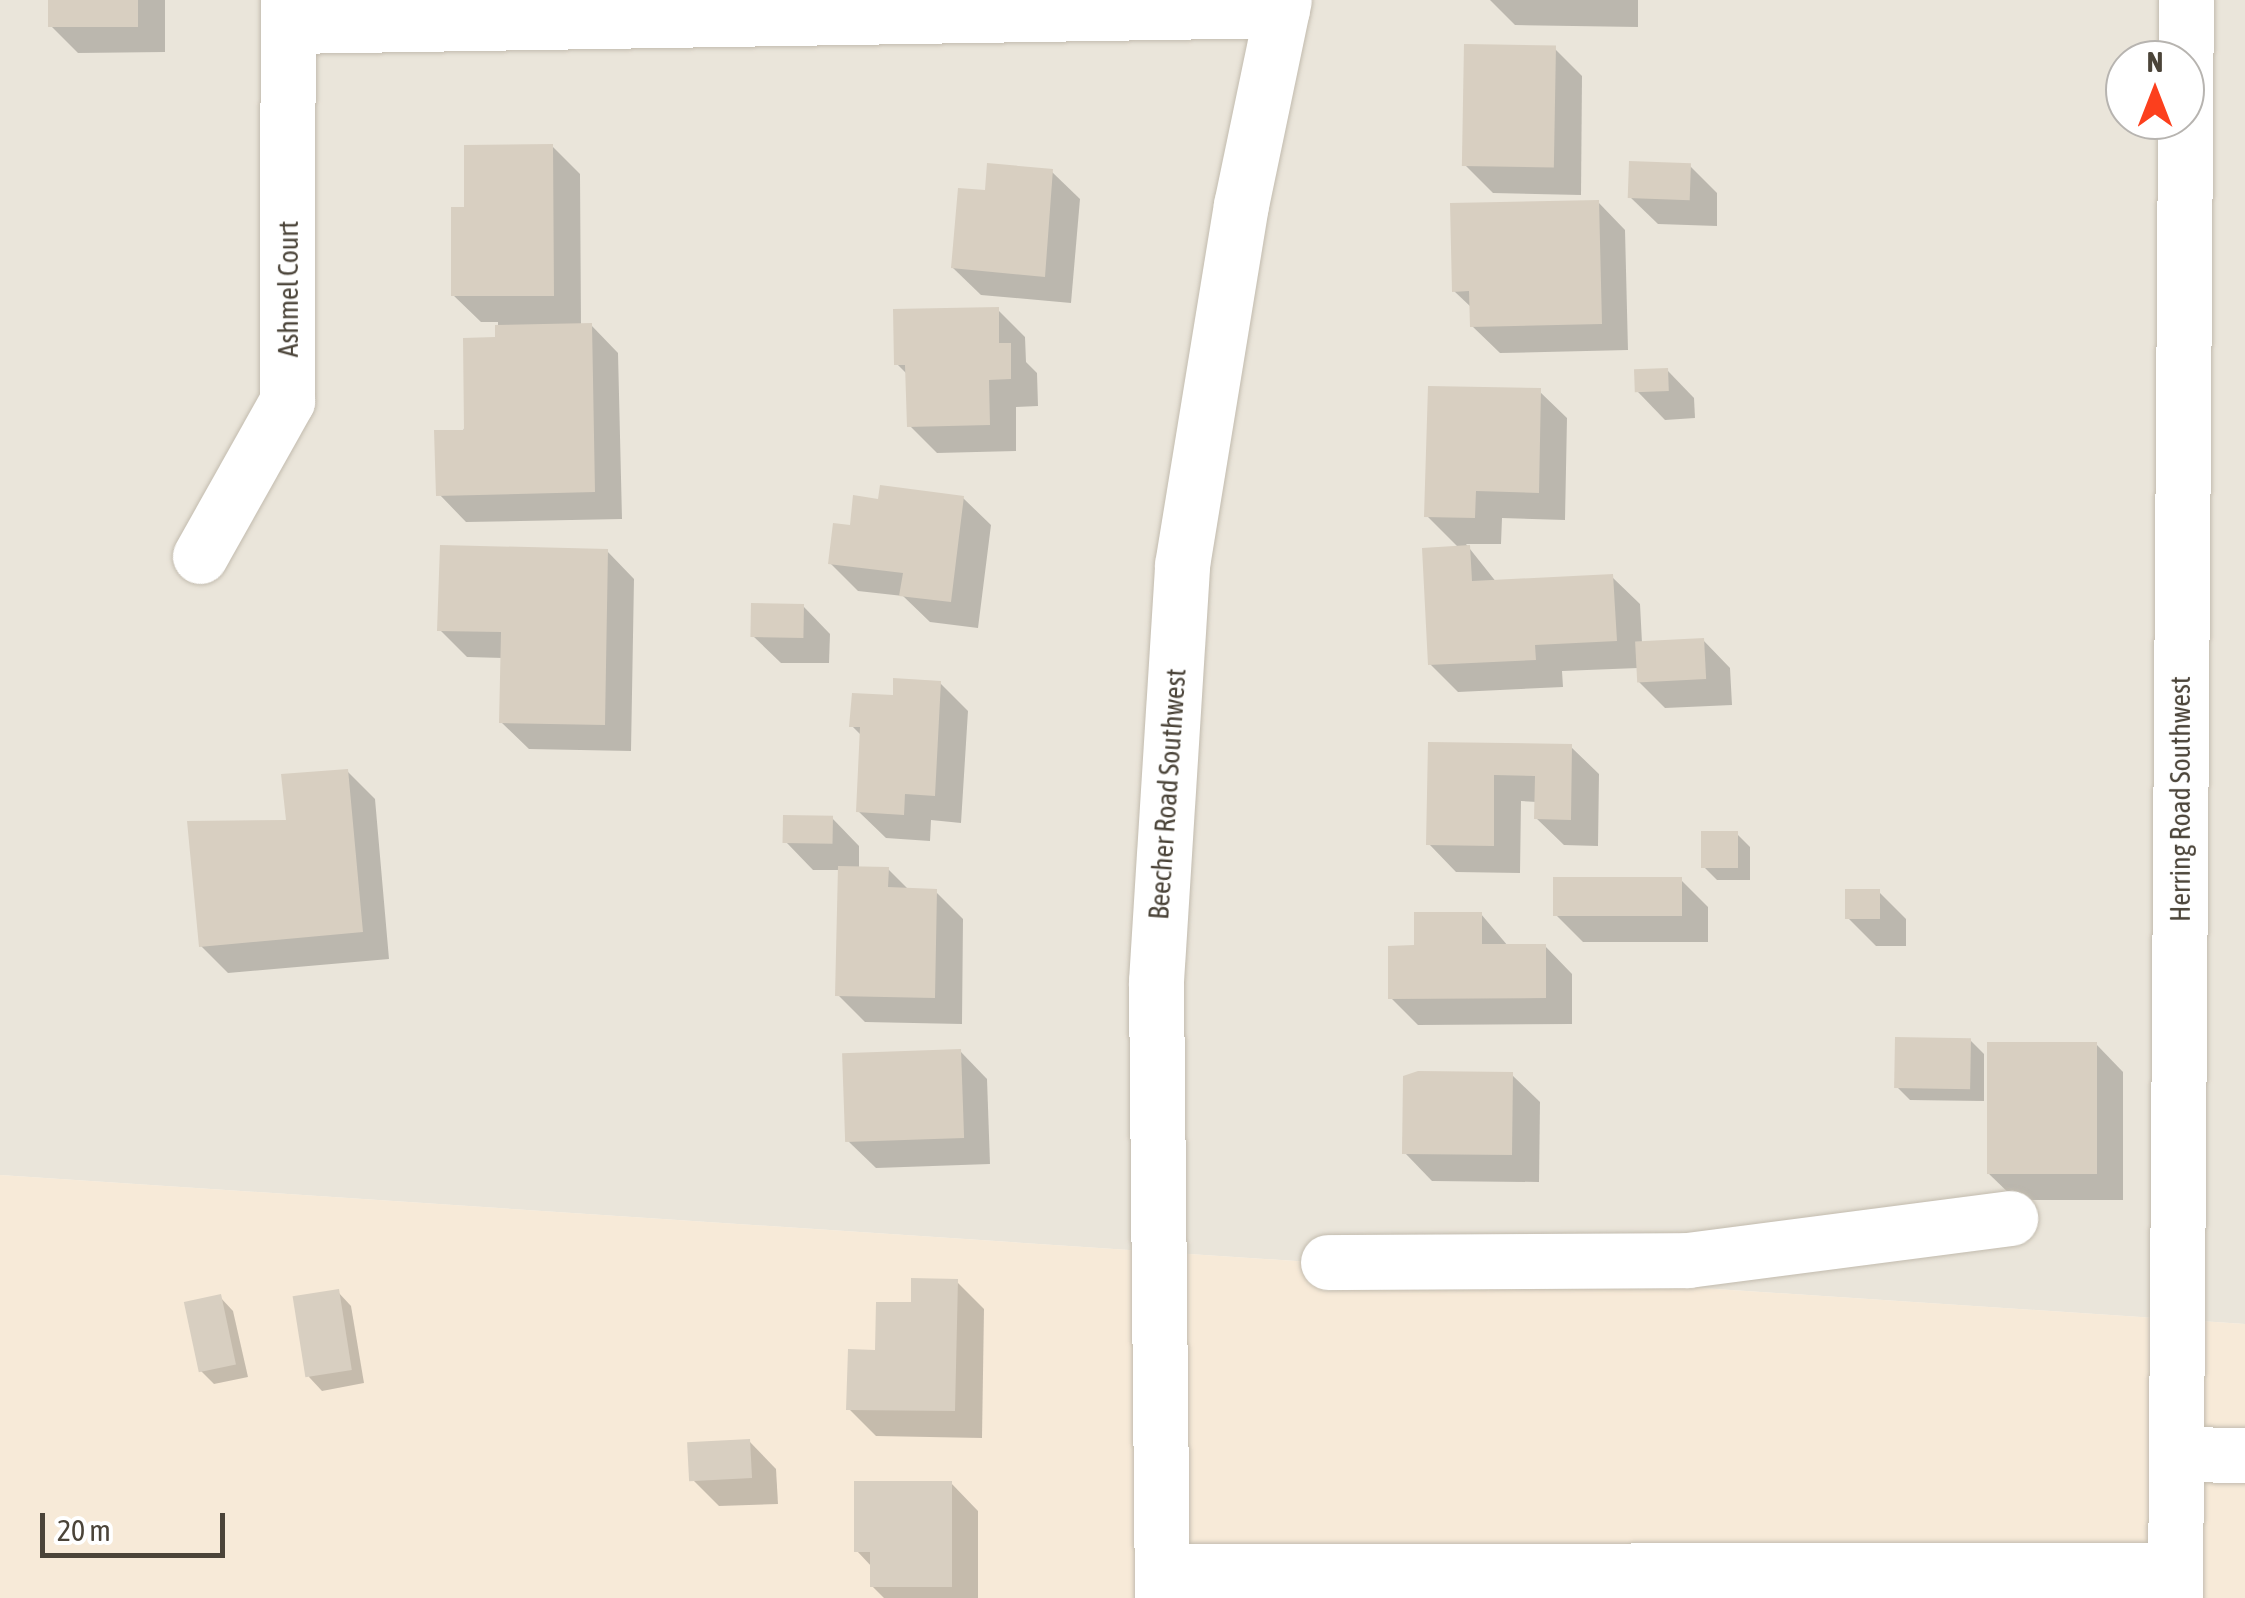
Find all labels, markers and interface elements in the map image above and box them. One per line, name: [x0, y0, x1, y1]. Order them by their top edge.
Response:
north arrow: [2105, 40, 2205, 140]
text: N: [2147, 46, 2163, 78]
street label: Ashmel Court: [271, 221, 305, 357]
street label: Beecher Road Southwest: [1141, 667, 1193, 921]
street label: Herring Road Southwest: [2163, 676, 2197, 922]
scale bar: [45, 1493, 230, 1555]
text: 20 m: [57, 1513, 111, 1547]

